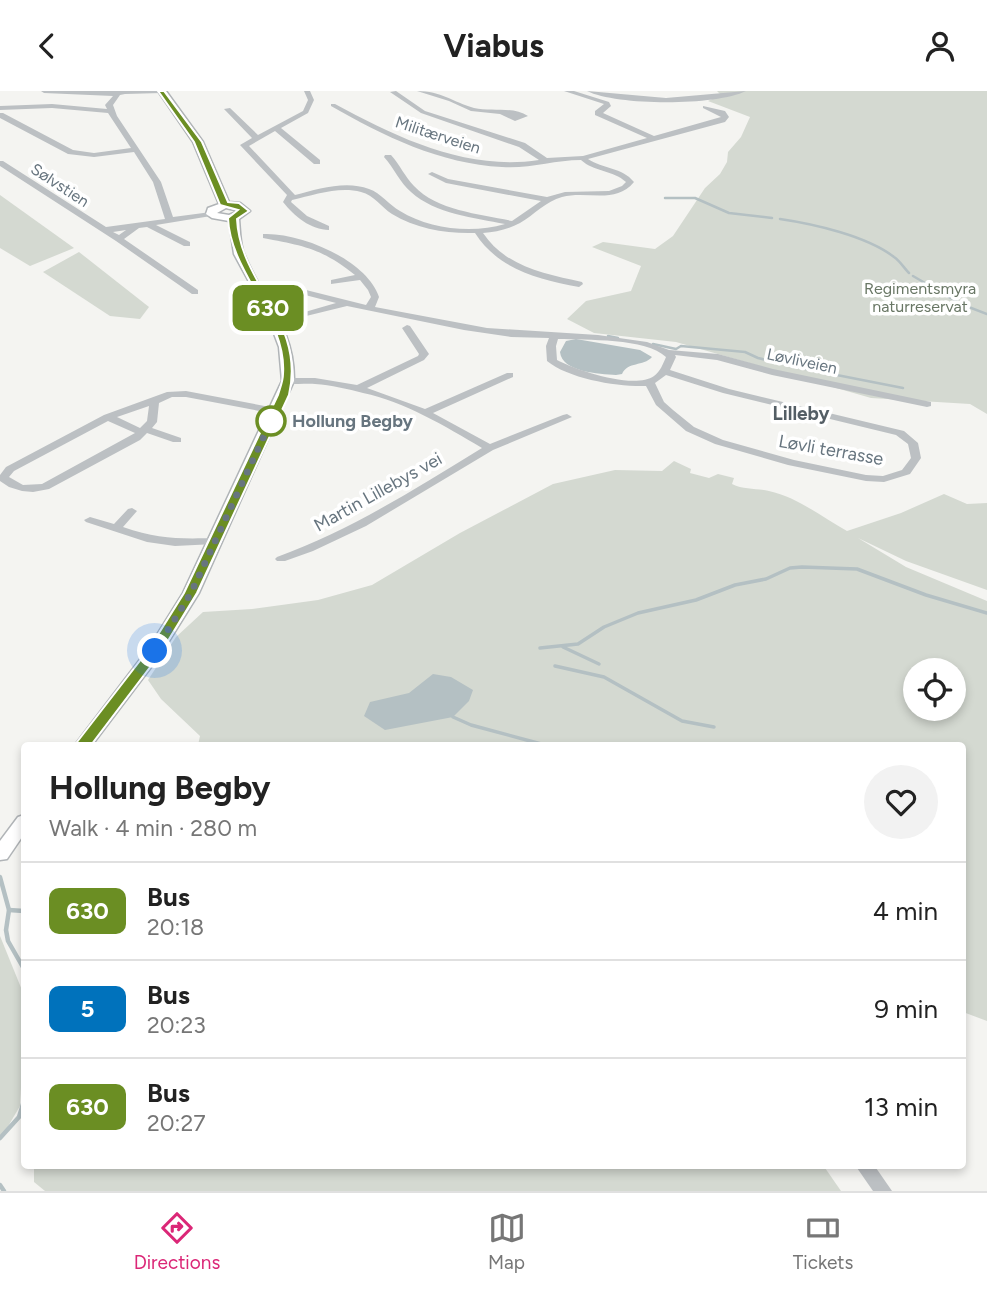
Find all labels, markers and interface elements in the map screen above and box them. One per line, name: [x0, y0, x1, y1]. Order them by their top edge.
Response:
icon: back: [28, 27, 66, 65]
text: Viabus: [443, 27, 544, 65]
icon: person: [921, 27, 959, 65]
street label: Militærveien: [393, 112, 483, 158]
street label: Sølvstien: [27, 159, 93, 211]
park label: Regimentsmyra naturreservat: [864, 279, 976, 316]
line badge: 630: [228, 285, 308, 331]
text: 630: [247, 293, 289, 322]
street label: Løvliveien: [765, 344, 839, 378]
district label: Lilleby: [773, 402, 830, 425]
marker: Hollung Begby: [256, 406, 286, 436]
place label: Hollung Begby: [292, 410, 414, 432]
street label: Løvli terrasse: [777, 430, 885, 470]
street label: Martin Lillebys vei: [310, 448, 446, 536]
your location: [137, 633, 172, 668]
map controls: [903, 658, 966, 721]
button: locate: [903, 658, 966, 721]
button: heart: [864, 765, 938, 839]
text: Hollung Begby: [49, 768, 271, 807]
text: Walk · 4 min · 280 m: [49, 814, 257, 842]
text: Bus: [147, 881, 190, 913]
text: 4 min: [873, 895, 938, 927]
text: 630: [66, 896, 109, 925]
text: 20:18: [147, 913, 204, 941]
text: Bus: [147, 979, 190, 1011]
text: 9 min: [874, 993, 938, 1025]
text: 5: [81, 994, 94, 1023]
text: 20:23: [147, 1011, 206, 1039]
text: Bus: [147, 1077, 190, 1109]
text: 13 min: [864, 1091, 938, 1123]
text: 630: [66, 1092, 109, 1121]
text: 20:27: [147, 1109, 206, 1137]
tab: Directions: [134, 1209, 220, 1274]
tab: Map: [488, 1209, 526, 1274]
tab: Tickets: [793, 1209, 853, 1274]

